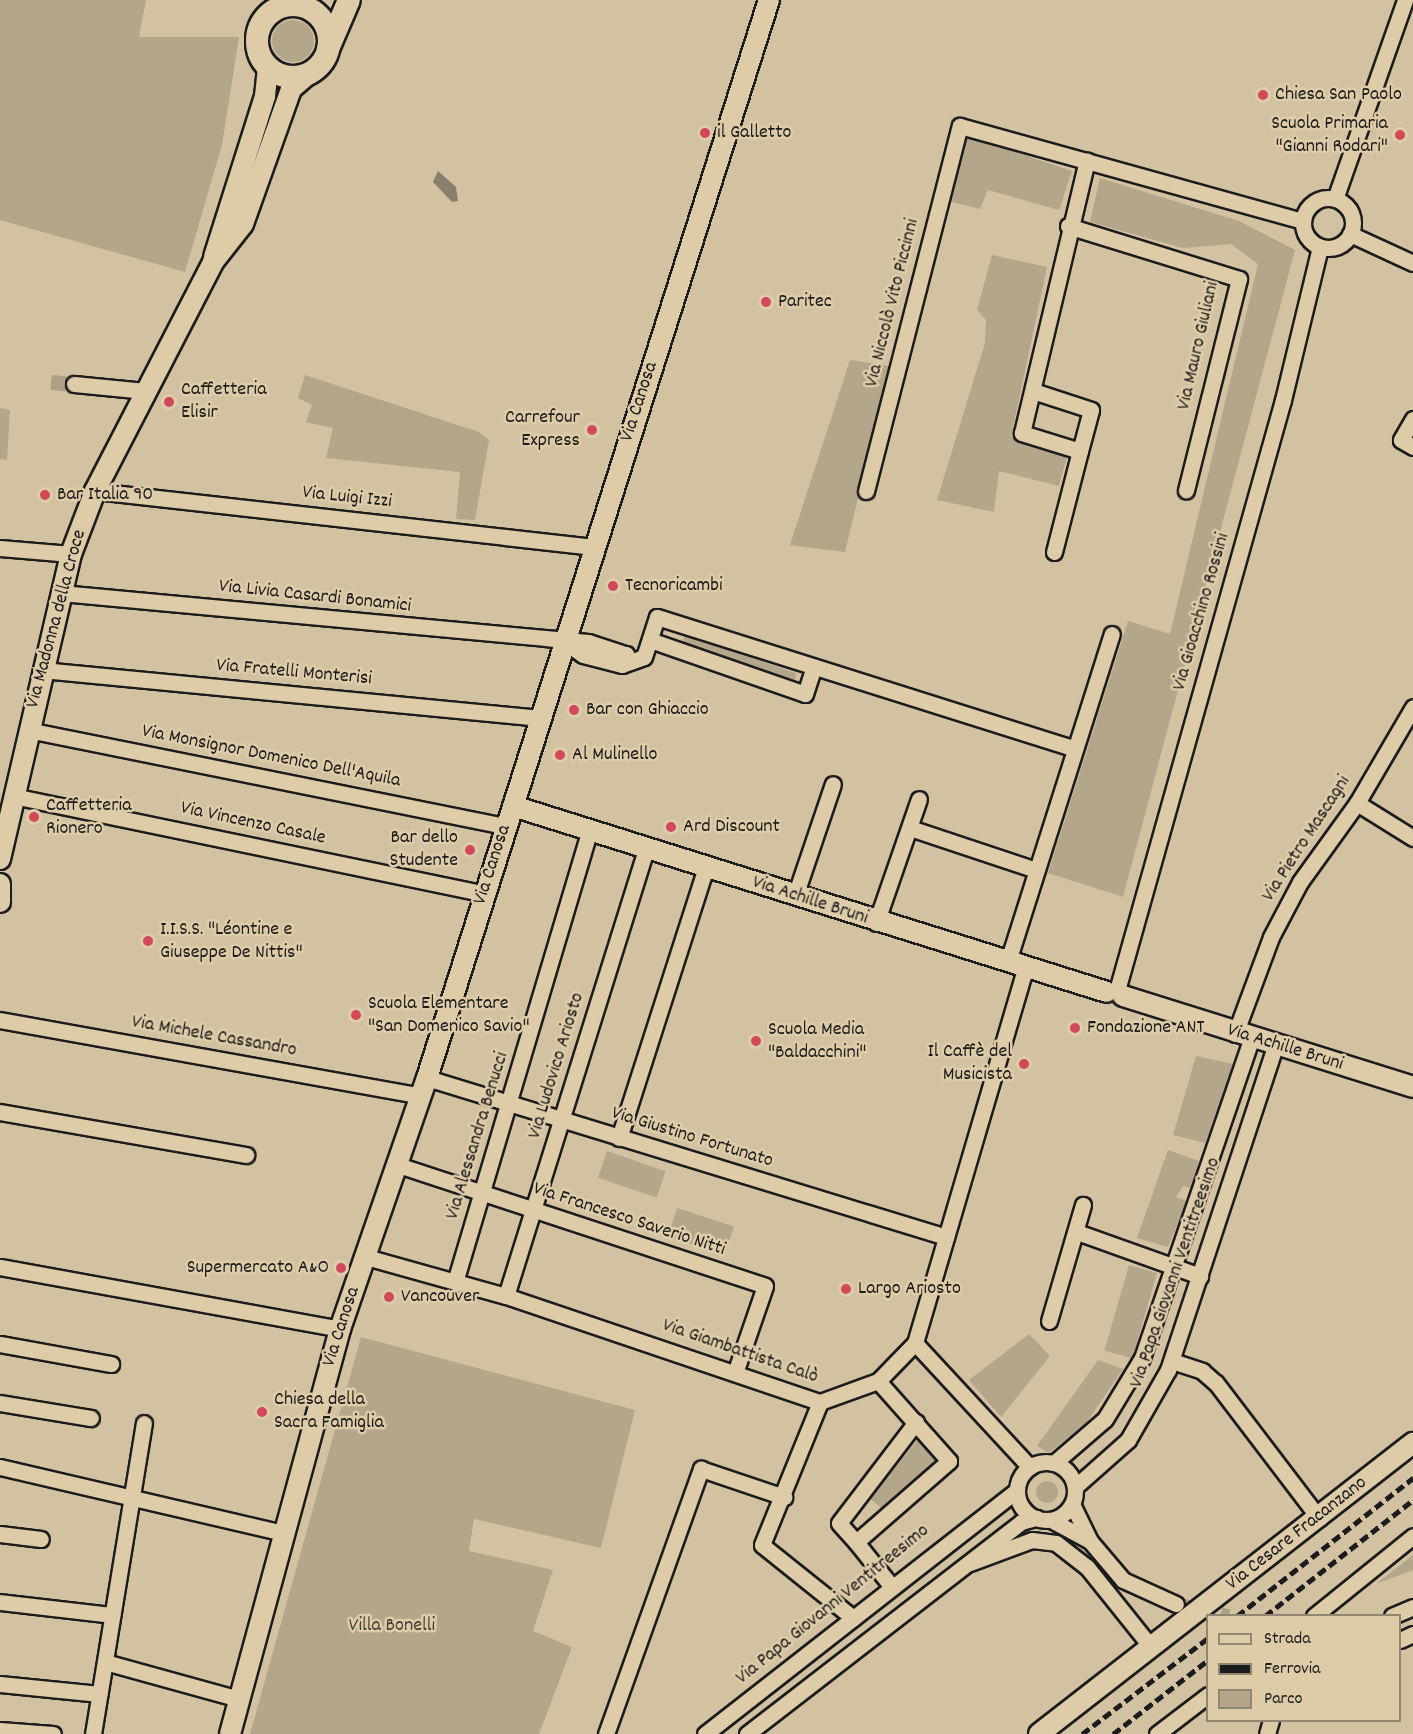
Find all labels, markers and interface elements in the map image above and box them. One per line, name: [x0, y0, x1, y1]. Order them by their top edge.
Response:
place label: Chiesa San Paolo: [1275, 83, 1402, 107]
marker: Chiesa San Paolo: [1256, 88, 1270, 102]
place label: Scuola Primaria "Gianni Rodari": [1271, 112, 1388, 159]
place label: il Galletto: [717, 121, 791, 145]
marker: il Galletto: [698, 126, 712, 140]
marker: Scuola Primaria "Gianni Rodari": [1393, 128, 1407, 142]
street label: Via Niccolò Vito Piccinni: [860, 216, 926, 390]
street label: Via Mauro Giuliani: [1173, 280, 1225, 412]
place label: Paritec: [778, 290, 832, 314]
marker: Paritec: [759, 295, 773, 309]
street label: Via Canosa: [616, 359, 664, 445]
place label: Caffetteria Elisir: [181, 378, 267, 425]
marker: Caffetteria Elisir: [162, 395, 176, 409]
place label: Carrefour Express: [505, 406, 580, 453]
marker: Carrefour Express: [585, 423, 599, 437]
street label: Via Luigi Izzi: [301, 481, 393, 515]
place label: Bar Italia 90: [57, 483, 153, 507]
marker: Bar Italia 90: [38, 488, 52, 502]
street label: Via Madonna della Croce: [22, 527, 92, 711]
street label: Via Gioacchino Rossini: [1168, 530, 1236, 694]
place label: Tecnoricambi: [625, 574, 723, 598]
street label: Via Livia Casardi Bonamici: [218, 575, 412, 619]
marker: Tecnoricambi: [606, 579, 620, 593]
street label: Via Fratelli Monterisi: [215, 654, 373, 692]
place label: Bar con Ghiaccio: [586, 698, 709, 722]
marker: Bar con Ghiaccio: [567, 703, 581, 717]
street label: Via Monsignor Domenico Dell'Aquila: [140, 720, 402, 794]
place label: Al Mulinello: [572, 743, 657, 767]
marker: Al Mulinello: [553, 748, 567, 762]
street label: Via Pietro Mascagni: [1257, 771, 1357, 907]
place label: Caffetteria Rionero: [46, 794, 132, 841]
street label: Via Vincenzo Casale: [178, 797, 328, 851]
marker: Caffetteria Rionero: [27, 810, 41, 824]
place label: Ard Discount: [683, 815, 780, 839]
marker: Ard Discount: [664, 820, 678, 834]
street label: Via Canosa: [469, 822, 517, 908]
place label: Bar dello Studente: [390, 826, 458, 873]
marker: Bar dello Studente: [463, 843, 477, 857]
street label: Via Achille Bruni: [749, 871, 871, 931]
place label: I.I.S.S. "Léontine e Giuseppe De Nittis": [160, 918, 303, 965]
marker: I.I.S.S. "Léontine e Giuseppe De Nittis": [141, 934, 155, 948]
street label: Via Ludovico Ariosto: [523, 990, 591, 1142]
place label: Scuola Elementare "San Domenico Savio": [368, 992, 530, 1039]
marker: Scuola Elementare "San Domenico Savio": [349, 1008, 363, 1022]
street label: Via Michele Cassandro: [130, 1011, 298, 1063]
place label: Fondazione ANT: [1087, 1016, 1204, 1040]
place label: Scuola Media "Baldacchini": [768, 1018, 866, 1065]
street label: Via Achille Bruni: [1224, 1019, 1346, 1077]
marker: Fondazione ANT: [1068, 1021, 1082, 1035]
marker: Scuola Media "Baldacchini": [749, 1034, 763, 1048]
place label: Il Caffè del Musicista: [928, 1040, 1012, 1087]
street label: Via Alessandra Benucci: [441, 1049, 515, 1223]
marker: Il Caffè del Musicista: [1017, 1057, 1031, 1071]
street label: Via Giustino Fortunato: [608, 1102, 776, 1174]
street label: Via Papa Giovanni Ventitreesimo: [1125, 1155, 1227, 1391]
street label: Via Francesco Saverio Nitti: [530, 1178, 728, 1262]
place label: Supermercato A&O: [187, 1256, 329, 1280]
marker: Supermercato A&O: [334, 1261, 348, 1275]
place label: Largo Ariosto: [858, 1277, 961, 1301]
marker: Largo Ariosto: [839, 1282, 853, 1296]
street label: Via Canosa: [318, 1284, 366, 1370]
place label: Vancouver: [401, 1285, 479, 1309]
marker: Vancouver: [382, 1290, 396, 1304]
street label: Via Giambattista Calò: [659, 1314, 821, 1390]
place label: Chiesa della Sacra Famiglia: [274, 1388, 384, 1435]
marker: Chiesa della Sacra Famiglia: [255, 1405, 269, 1419]
street label: Via Cesare Fracanzano: [1222, 1472, 1372, 1596]
street label: Via Papa Giovanni Ventitreesimo: [731, 1520, 935, 1690]
park label: Villa Bonelli: [349, 1614, 435, 1638]
legend: [1206, 1614, 1401, 1722]
text: Strada: [1264, 1627, 1311, 1652]
text: Ferrovia: [1264, 1657, 1321, 1682]
text: Parco: [1264, 1687, 1303, 1712]

